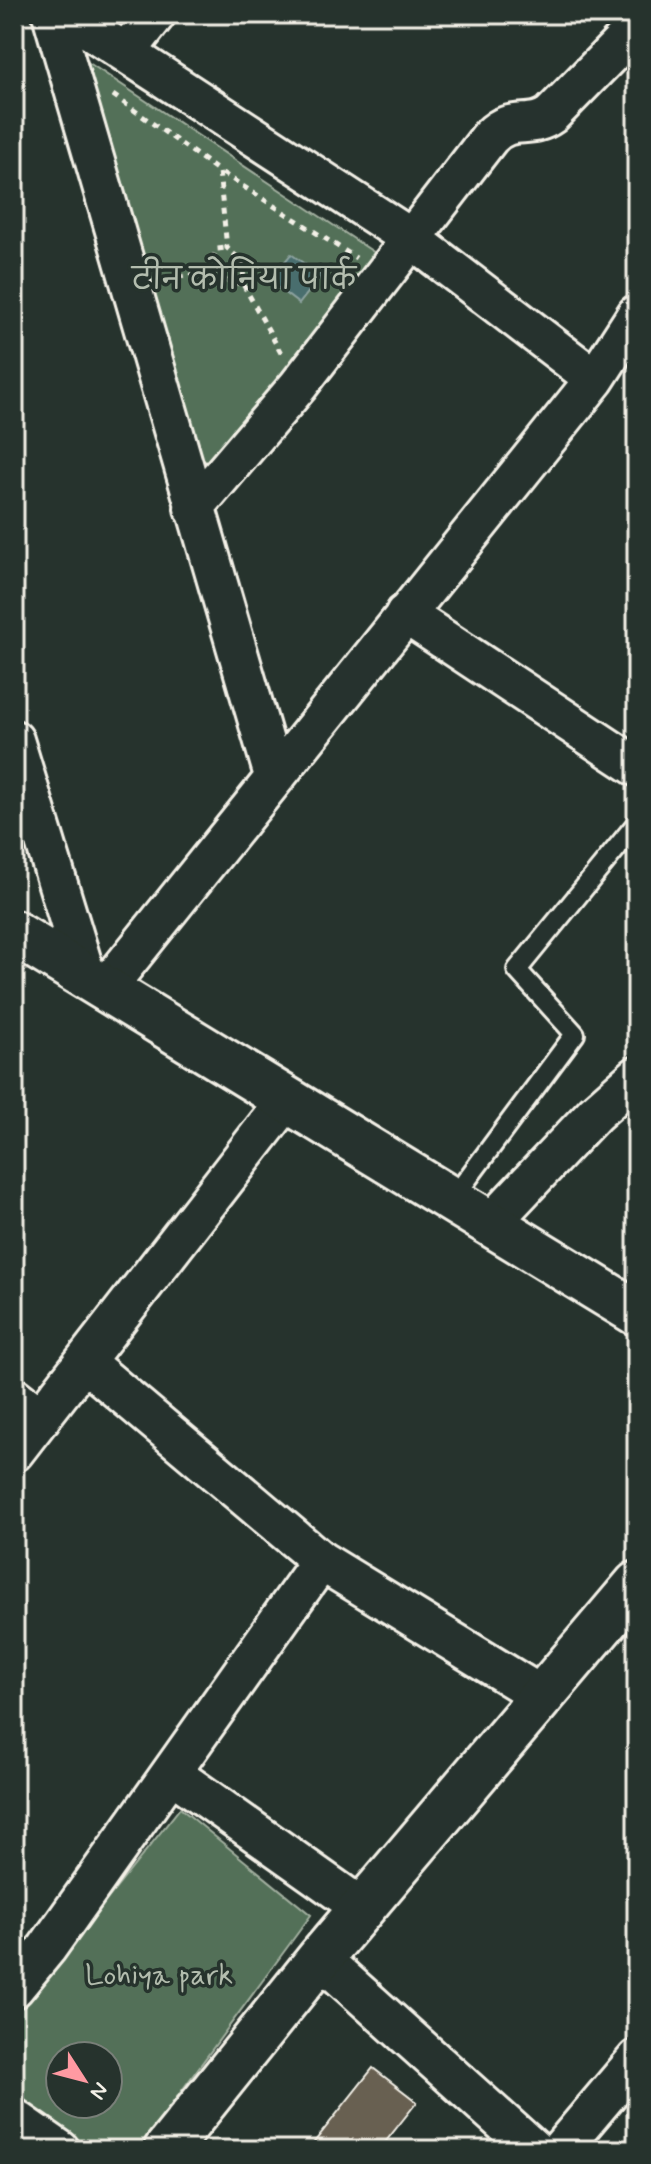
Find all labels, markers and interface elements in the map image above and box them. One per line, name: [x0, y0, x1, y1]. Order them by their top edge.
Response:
park label: टीन कोनिया पार्क: [130, 255, 358, 300]
park label: Lohiya park: [85, 1956, 233, 1995]
north arrow: [44, 2040, 124, 2120]
text: N: [83, 2076, 114, 2105]

